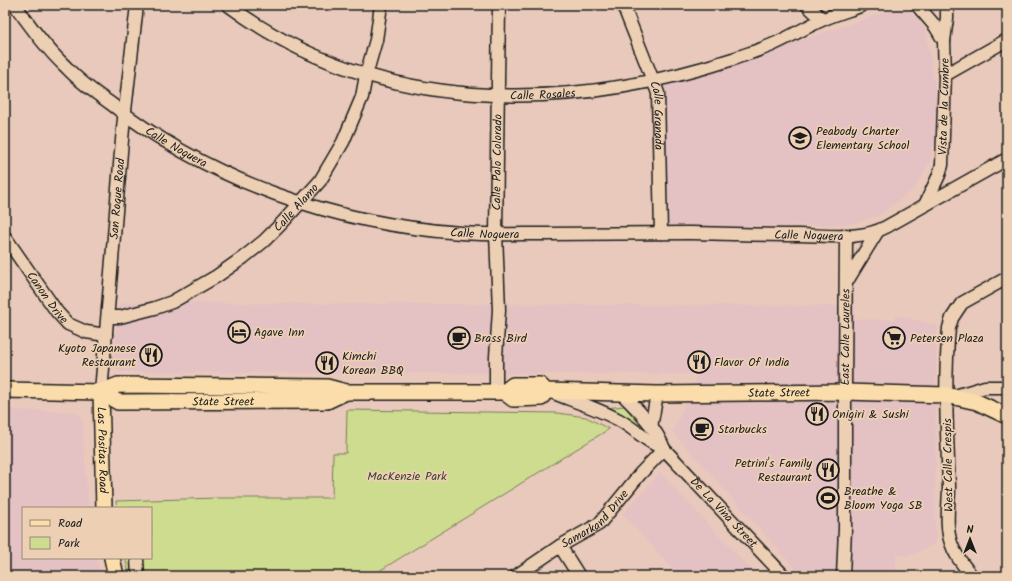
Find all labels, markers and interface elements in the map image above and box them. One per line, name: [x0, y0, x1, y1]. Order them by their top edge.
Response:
street label: Vista de la Cumbre: [933, 57, 955, 156]
street label: Calle Granada: [644, 78, 668, 151]
street label: Calle Rosales: [510, 84, 577, 106]
street label: Calle Palo Colorado: [487, 114, 508, 211]
street label: Calle Noguera: [141, 122, 211, 173]
place label: Peabody Charter Elementary School: [816, 122, 909, 155]
school or university icon: Peabody Charter Elementary School: [787, 125, 813, 151]
street label: San Roque Road: [105, 156, 131, 240]
street label: Calle Alamo: [269, 179, 323, 237]
street label: Calle Noguera: [450, 223, 520, 244]
street label: Calle Noguera: [774, 226, 844, 246]
street label: Canon Drive: [22, 268, 73, 329]
street label: East Calle Laureles: [836, 288, 856, 386]
hotel icon: Agave Inn: [226, 319, 252, 345]
place label: Agave Inn: [254, 323, 304, 342]
cafe icon: Brass Bird: [446, 325, 472, 351]
supermarket icon: Petersen Plaza: [881, 325, 907, 351]
place label: Brass Bird: [474, 329, 528, 348]
place label: Petersen Plaza: [910, 329, 984, 348]
place label: Kyoto Japanese Restaurant: [58, 339, 137, 372]
restaurant icon: Kyoto Japanese Restaurant: [138, 342, 164, 368]
place label: Kimchi Korean BBQ: [342, 347, 404, 380]
restaurant icon: Flavor Of India: [686, 349, 712, 375]
restaurant icon: Kimchi Korean BBQ: [314, 350, 340, 376]
place label: Flavor Of India: [714, 353, 790, 372]
street label: State Street: [748, 383, 811, 403]
street label: State Street: [192, 392, 255, 412]
restaurant icon: Onigiri & Sushi: [804, 401, 830, 427]
place label: Onigiri & Sushi: [832, 405, 910, 424]
street label: Las Positas Road: [91, 407, 113, 494]
cafe icon: Starbucks: [689, 416, 715, 442]
street label: West Calle Crespis: [938, 418, 959, 512]
place label: Starbucks: [718, 420, 767, 439]
place label: Petrini's Family Restaurant: [735, 454, 812, 487]
restaurant icon: Petrini's Family Restaurant: [815, 457, 841, 483]
park label: MacKenzie Park: [367, 467, 447, 486]
street label: De La Vina Street: [685, 473, 762, 553]
place label: Breathe & Bloom Yoga SB: [844, 482, 922, 515]
street label: Samarkand Drive: [558, 485, 634, 554]
sports icon: Breathe & Bloom Yoga SB: [815, 485, 841, 511]
legend: [22, 507, 152, 559]
text: Road: [58, 514, 83, 533]
north arrow: [950, 519, 990, 559]
text: N: [967, 521, 974, 539]
text: Park: [58, 534, 80, 553]

